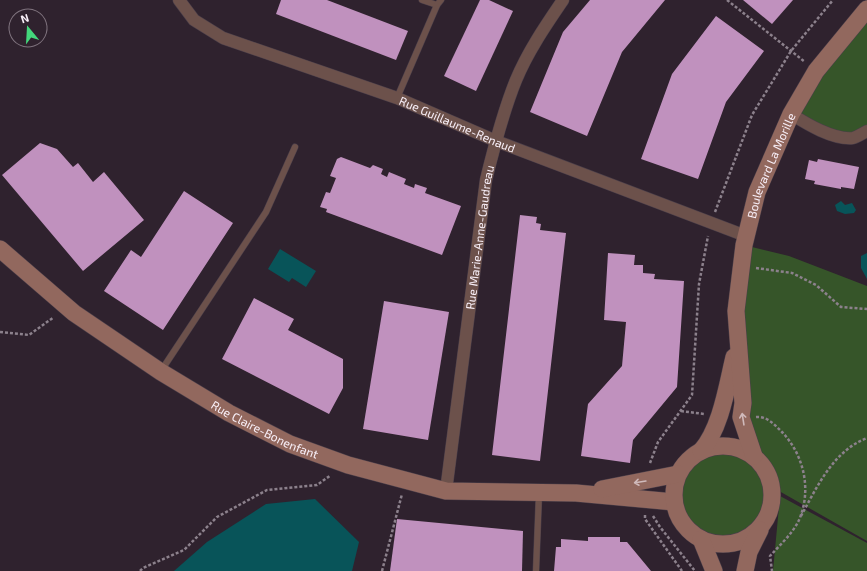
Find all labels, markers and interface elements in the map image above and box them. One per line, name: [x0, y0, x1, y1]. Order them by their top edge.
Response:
north arrow: [8, 8, 48, 48]
text: N: [19, 11, 31, 25]
street label: Rue Guillaume-Renaud: [397, 93, 517, 155]
street label: Boulevard La Morille: [744, 111, 798, 220]
street label: Rue Marie-Anne-Gaudreau: [462, 164, 496, 310]
street label: Rue Claire-Bonenfant: [209, 397, 321, 461]
one-way arrow: [739, 413, 747, 426]
one-way arrow: [634, 478, 647, 486]

